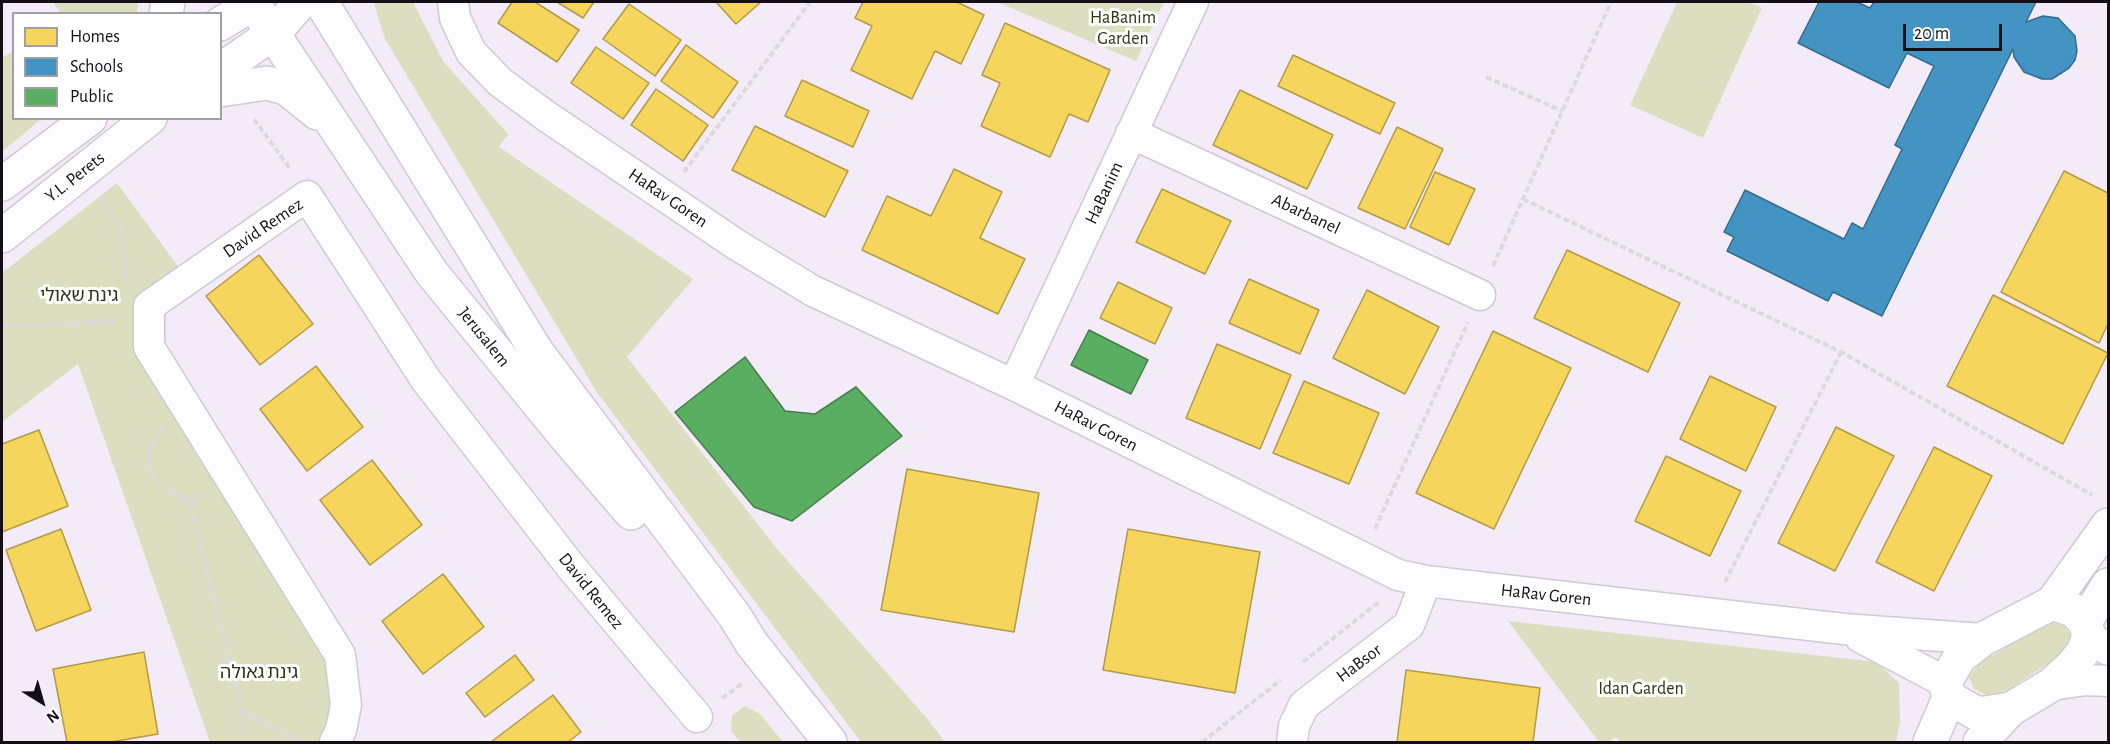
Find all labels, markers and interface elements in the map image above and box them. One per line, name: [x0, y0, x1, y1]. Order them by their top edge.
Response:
park label: HaBanim Garden: [1090, 7, 1156, 50]
legend: [12, 12, 222, 120]
scale bar: [1906, 12, 2005, 50]
text: 20 m: [1914, 25, 1949, 43]
text: Homes: [70, 28, 120, 46]
text: Schools: [70, 58, 123, 76]
text: Public: [70, 88, 113, 106]
street label: Y.L. Perets: [41, 147, 109, 207]
street label: HaBanim: [1080, 158, 1128, 228]
street label: HaRav Goren: [624, 164, 712, 232]
street label: Abarbanel: [1268, 189, 1344, 239]
street label: David Remez: [219, 193, 307, 263]
park label: גינת שאולי: [40, 285, 118, 307]
street label: Jerusalem: [453, 303, 515, 371]
street label: HaRav Goren: [1051, 396, 1141, 456]
street label: David Remez: [554, 549, 628, 633]
street label: HaRav Goren: [1500, 579, 1592, 611]
street label: HaBsor: [1332, 639, 1386, 687]
park label: גינת גאולה: [220, 662, 298, 684]
north arrow: [12, 672, 72, 732]
park label: Idan Garden: [1598, 678, 1684, 700]
text: N: [44, 707, 62, 726]

